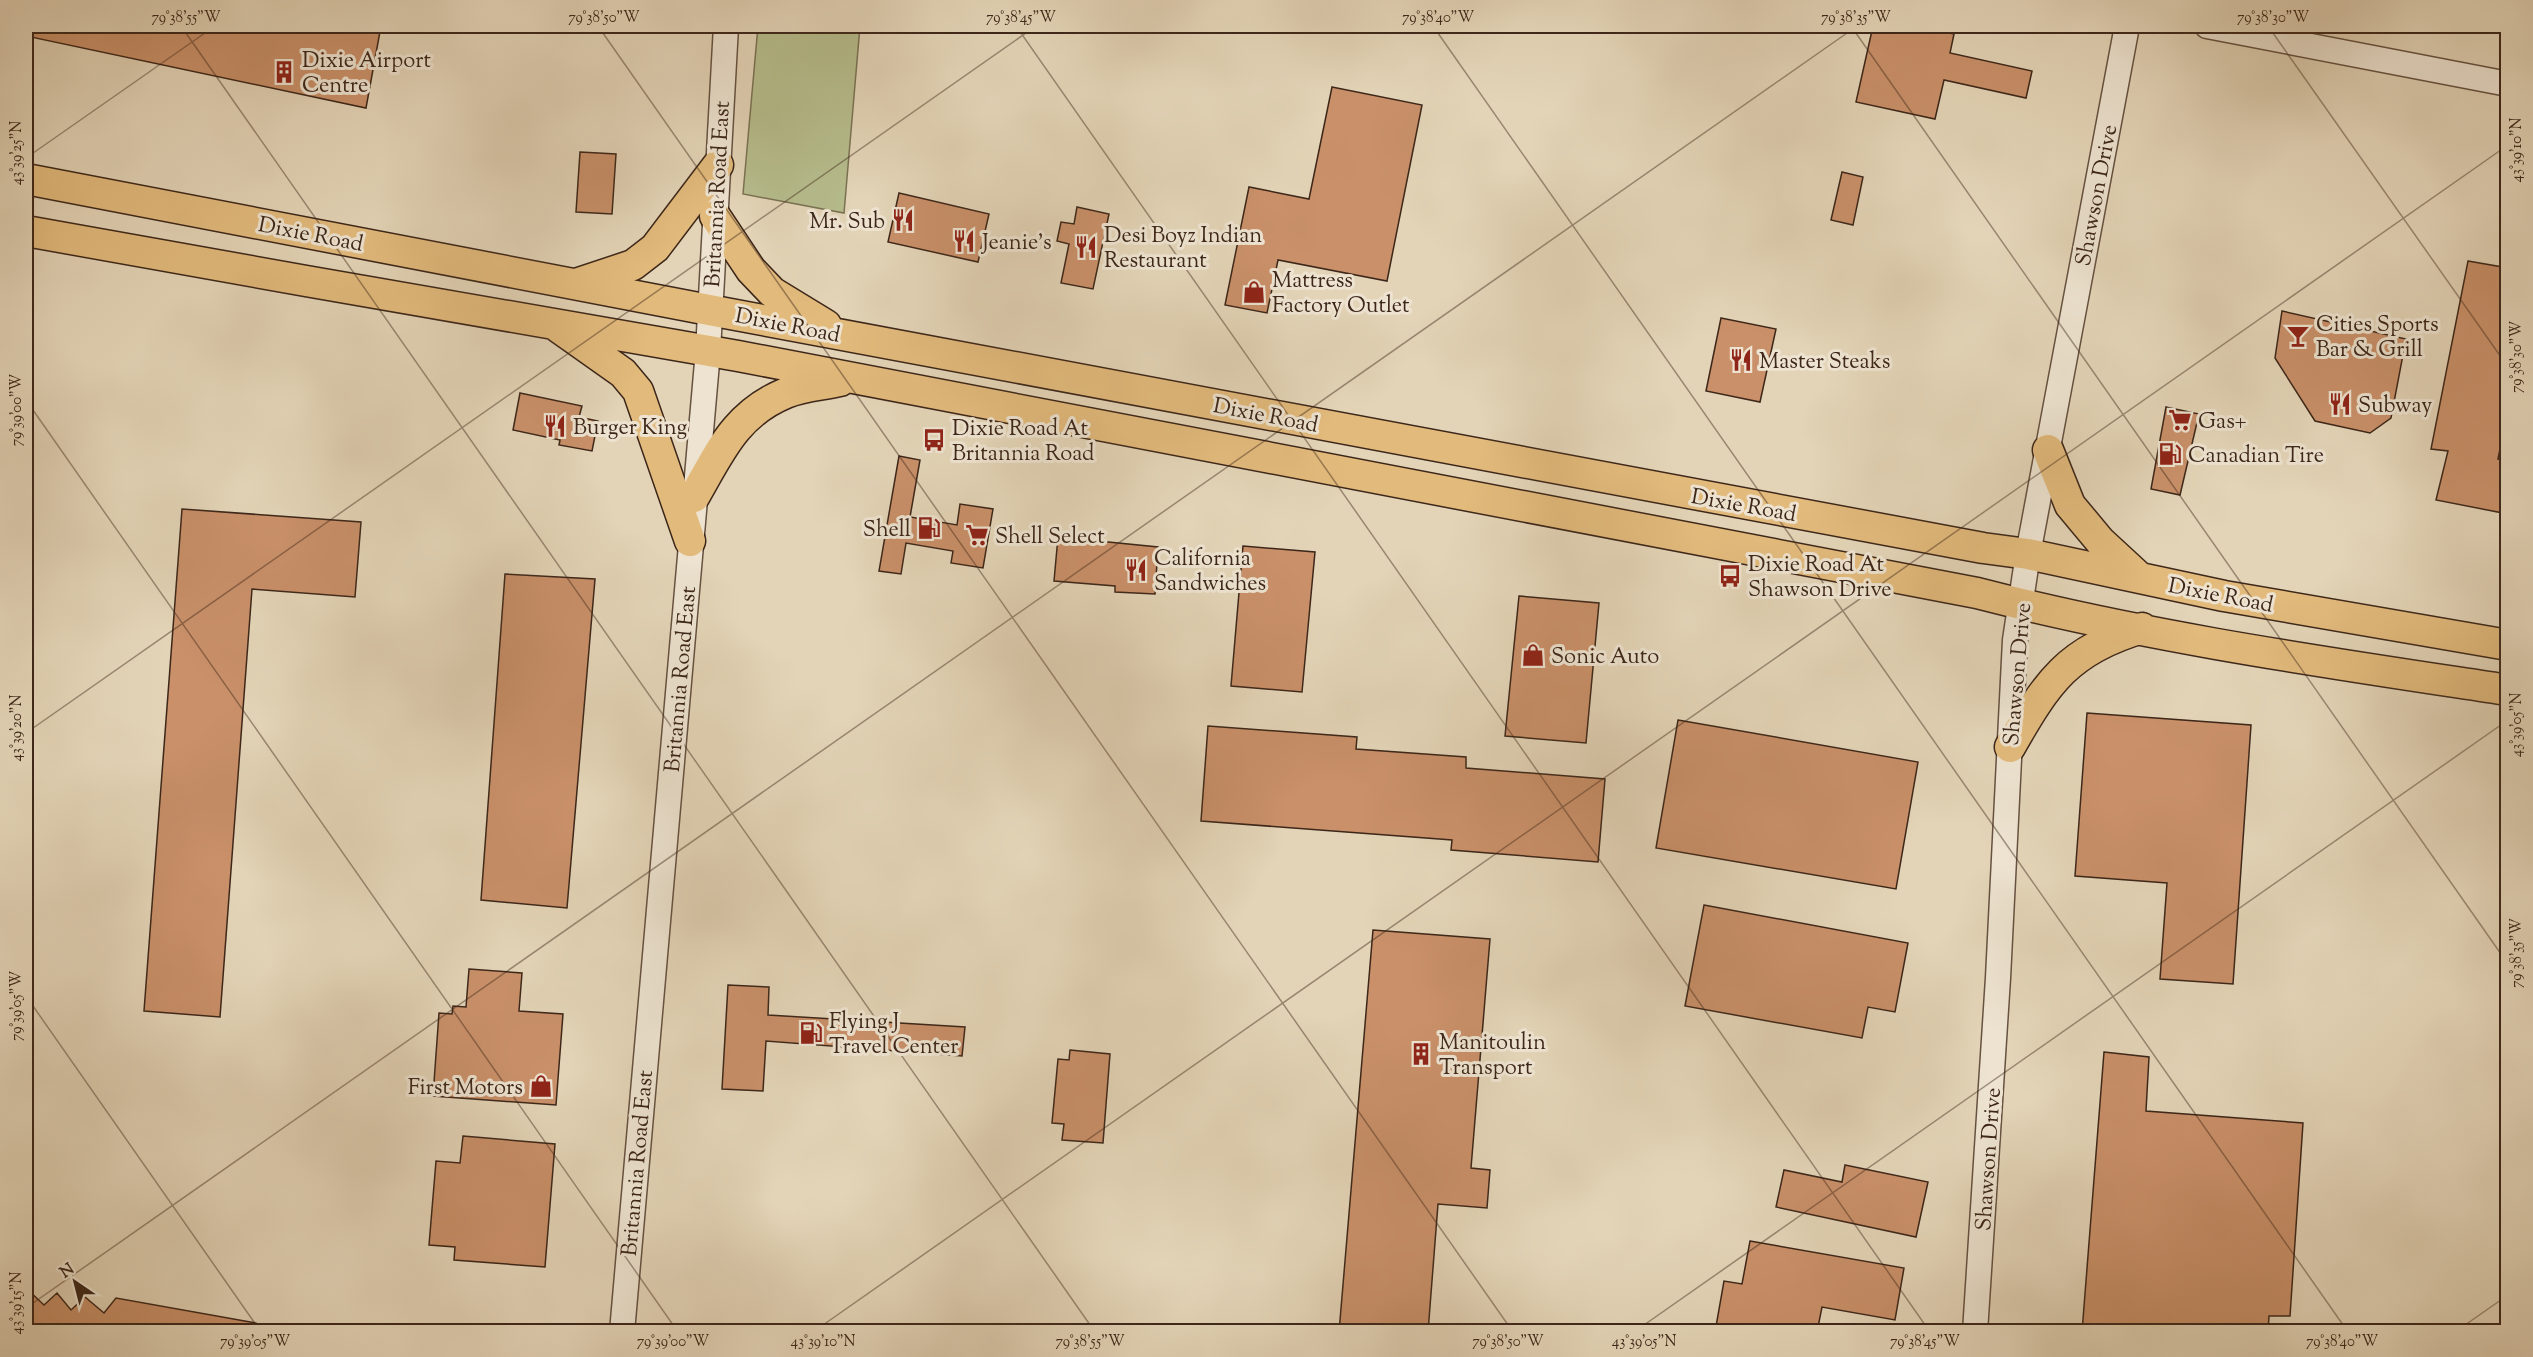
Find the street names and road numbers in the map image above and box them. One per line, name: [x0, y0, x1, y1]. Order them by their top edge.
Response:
street label: Britannia Road East: [698, 100, 740, 288]
street label: Shawson Drive: [2069, 122, 2127, 269]
street label: Dixie Road: [255, 210, 366, 262]
street label: Dixie Road: [732, 301, 843, 353]
street label: Dixie Road: [1210, 391, 1321, 443]
street label: Dixie Road: [1688, 482, 1799, 532]
street label: Dixie Road: [2165, 571, 2276, 623]
street label: Britannia Road East: [658, 584, 706, 774]
street label: Shawson Drive: [1997, 601, 2041, 747]
street label: Britannia Road East: [615, 1068, 663, 1258]
street label: Shawson Drive: [1969, 1086, 2011, 1232]

